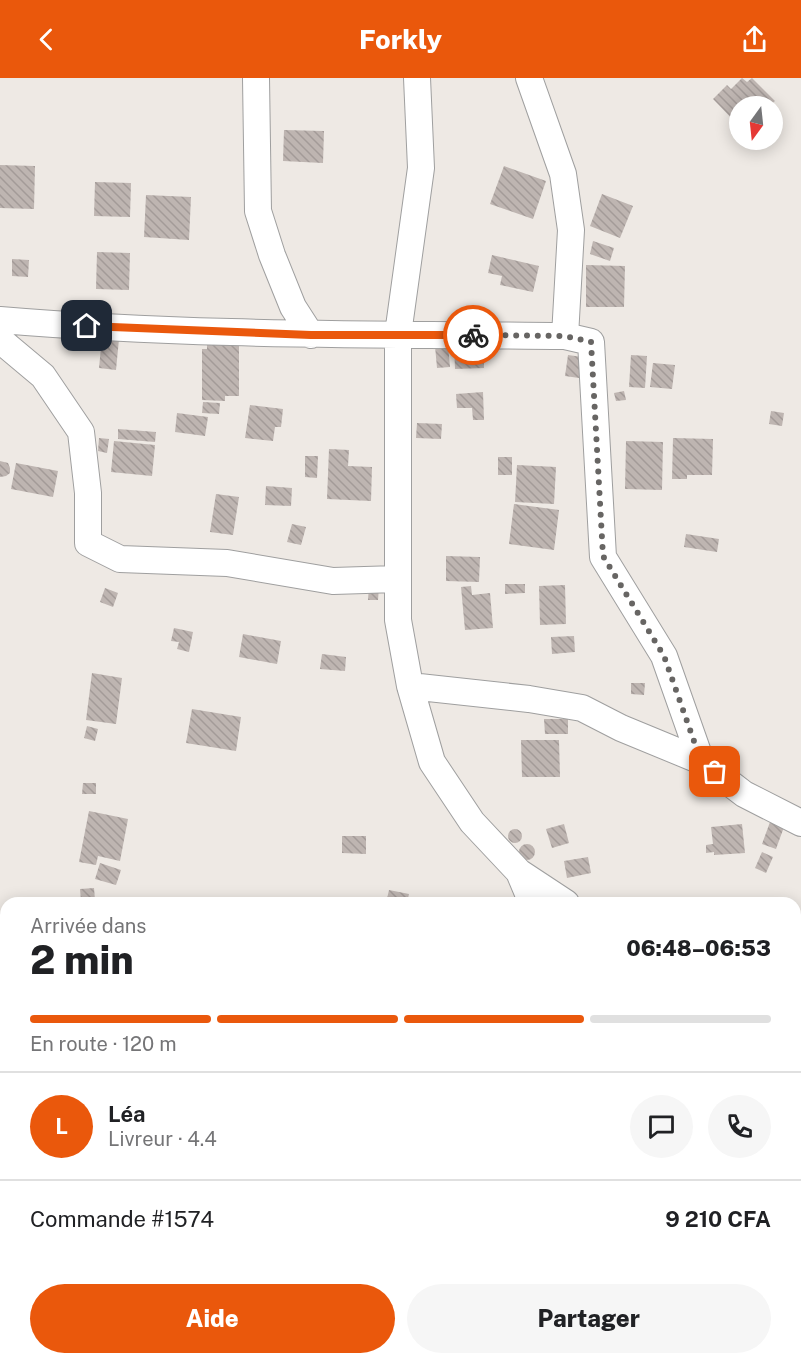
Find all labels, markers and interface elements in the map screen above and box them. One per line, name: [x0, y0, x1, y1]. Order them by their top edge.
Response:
icon: back: [30, 23, 63, 56]
text: Forkly: [359, 23, 442, 55]
icon: share: [738, 23, 771, 56]
north arrow: [729, 96, 783, 150]
map controls: [729, 96, 783, 150]
pin: [61, 300, 112, 351]
courier: [443, 305, 503, 365]
icon: home: [70, 309, 103, 342]
icon: bike: [457, 319, 490, 352]
pin: [689, 746, 740, 797]
icon: bag: [698, 755, 731, 788]
text: Arrivée dans: [30, 914, 146, 938]
text: 06:48–06:53: [626, 935, 771, 961]
text: 2 min: [30, 937, 134, 983]
text: En route · 120 m: [30, 1032, 176, 1056]
button: chat: [630, 1095, 693, 1158]
button: phone: [708, 1095, 771, 1158]
text: Léa: [108, 1101, 146, 1127]
text: L: [55, 1113, 68, 1139]
text: Livreur · 4.4: [108, 1127, 217, 1151]
text: Commande #1574: [30, 1206, 214, 1232]
text: 9 210 CFA: [665, 1206, 771, 1232]
button: Aide: [30, 1284, 395, 1353]
button: Partager: [407, 1284, 771, 1353]

